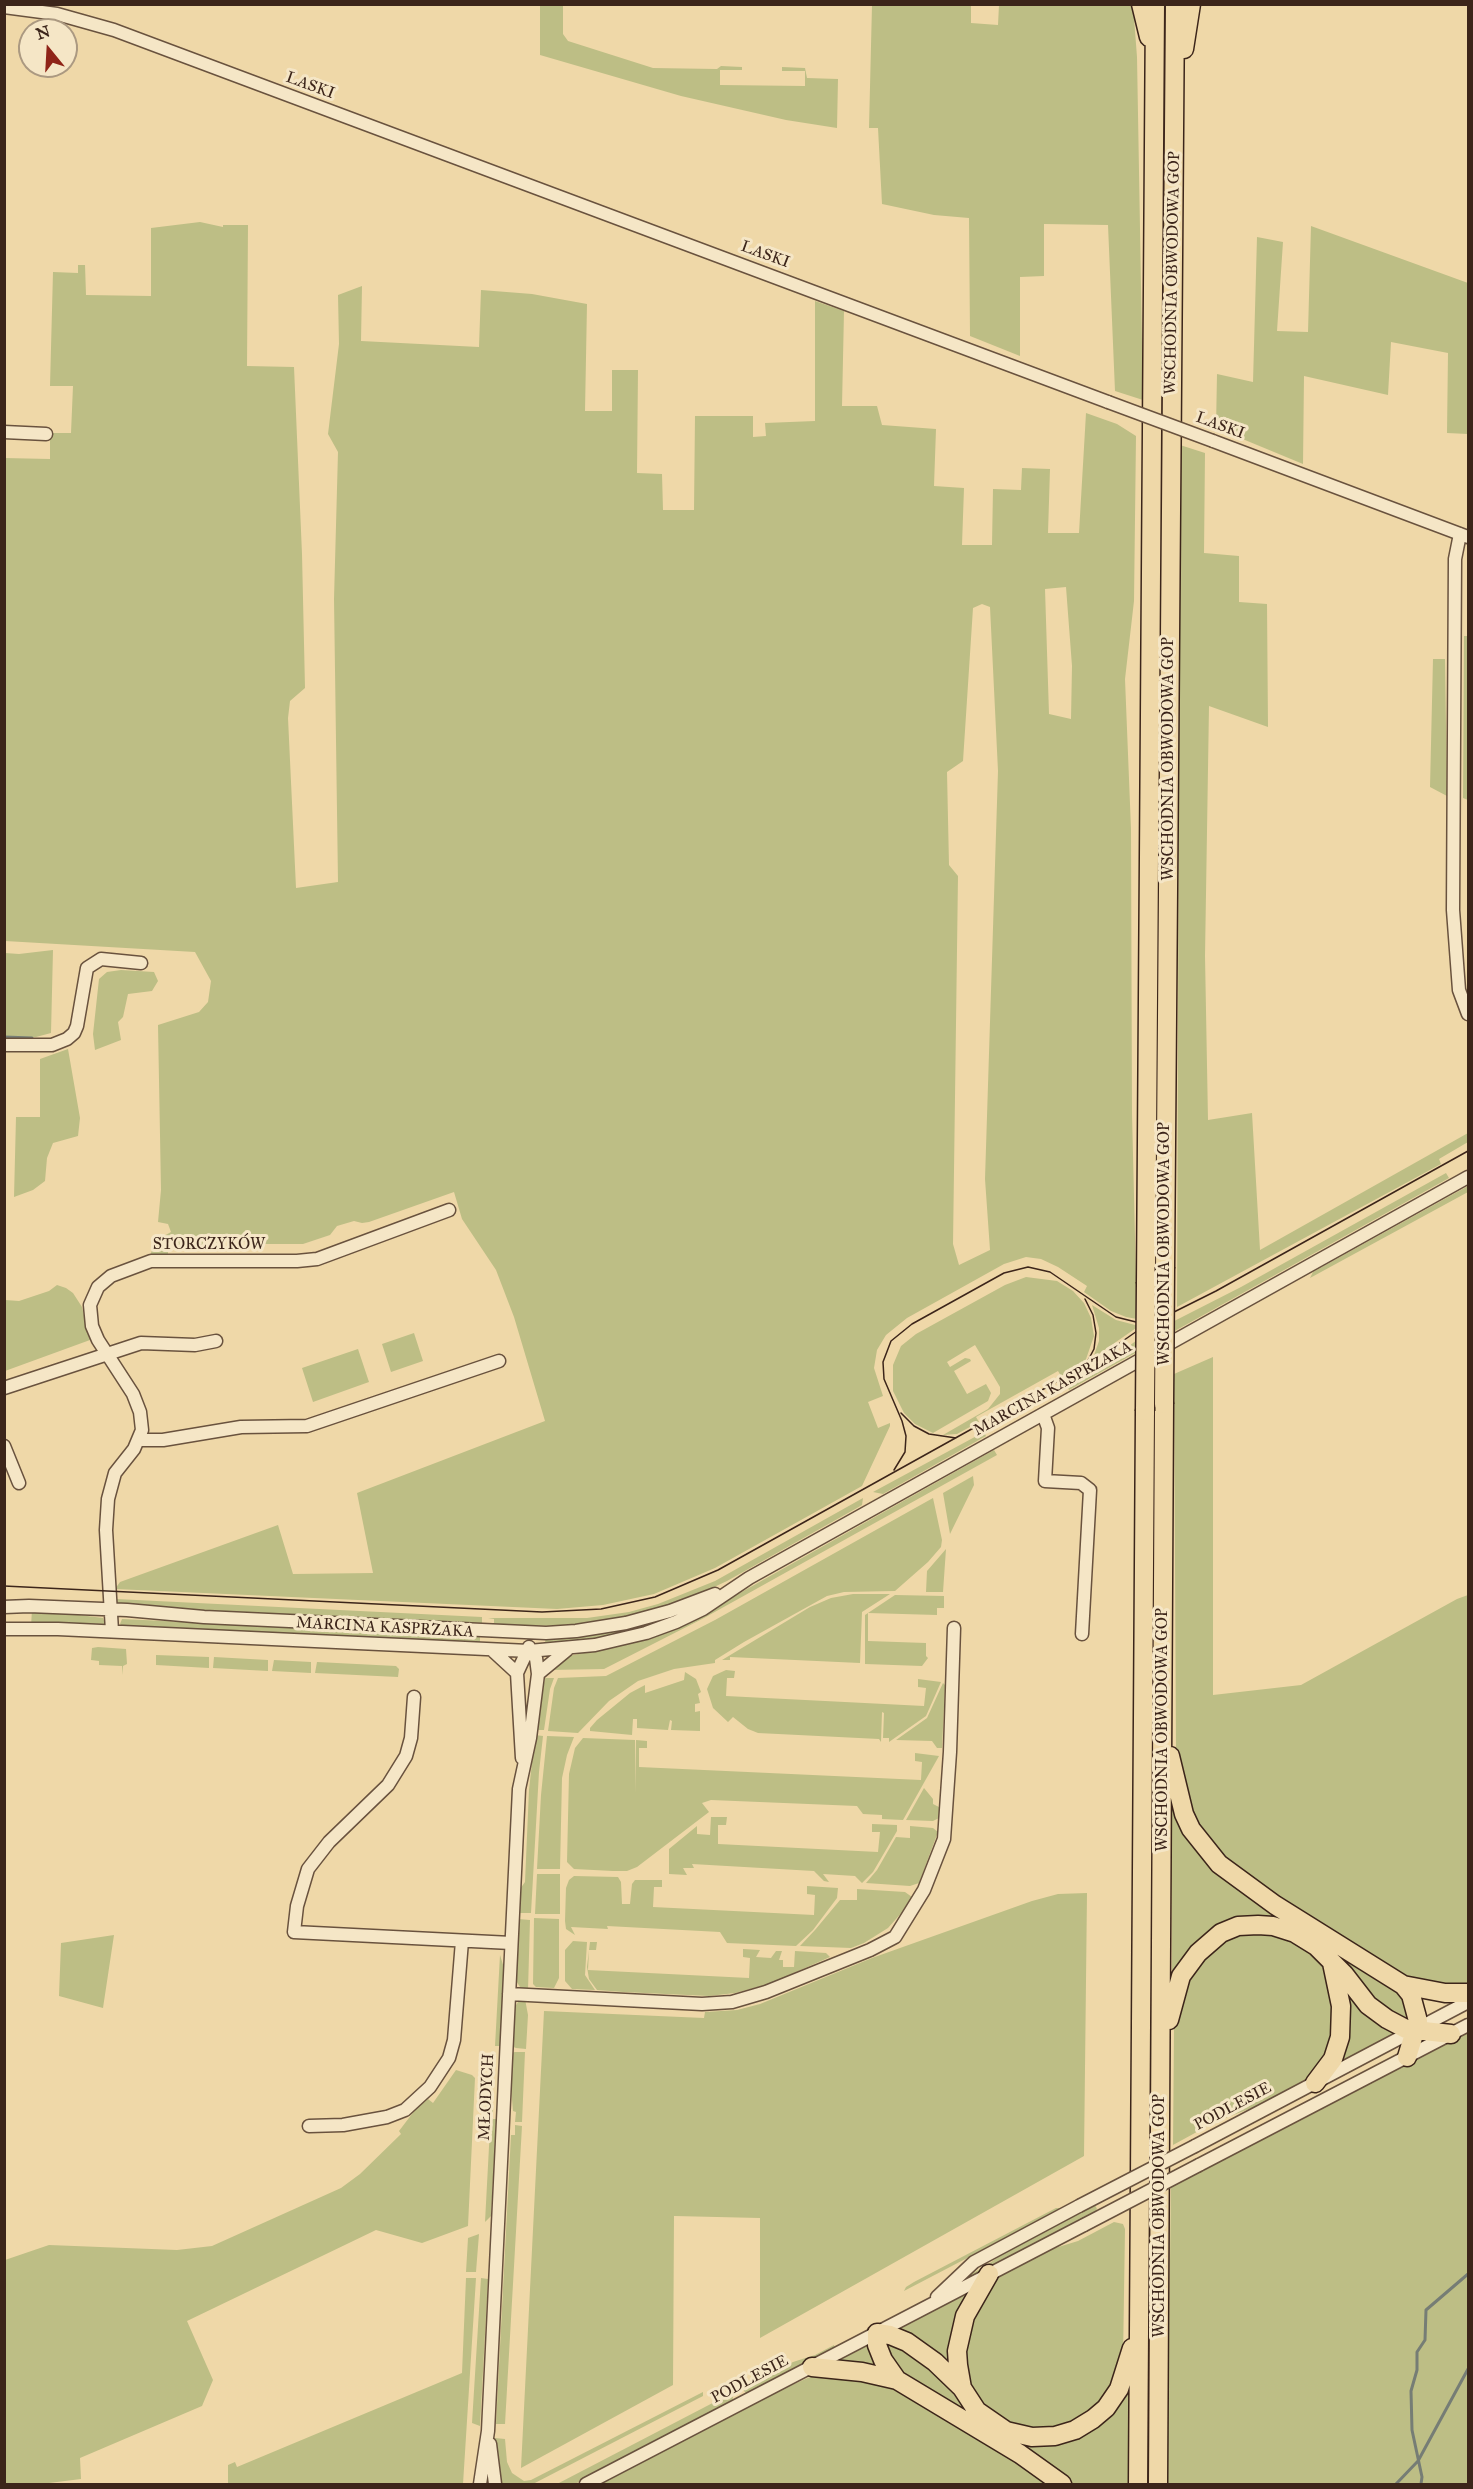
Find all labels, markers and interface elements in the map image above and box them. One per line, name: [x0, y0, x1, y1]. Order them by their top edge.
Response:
north arrow: [18, 18, 78, 78]
text: N: [34, 21, 52, 43]
street label: LASKI: [283, 68, 337, 104]
street label: WSCHODNIA OBWODOWA GOP: [1161, 151, 1185, 395]
street label: LASKI: [738, 237, 792, 273]
street label: LASKI: [1193, 408, 1247, 444]
street label: WSCHODNIA OBWODOWA GOP: [1159, 637, 1179, 881]
street label: WSCHODNIA OBWODOWA GOP: [1155, 1122, 1175, 1366]
street label: STORCZYKÓW: [153, 1235, 265, 1255]
street label: MARCINA KASPRZAKA: [970, 1337, 1136, 1441]
street label: WSCHODNIA OBWODOWA GOP: [1153, 1608, 1173, 1852]
street label: MARCINA KASPRZAKA: [295, 1614, 475, 1642]
street label: MŁODYCH: [475, 2053, 499, 2141]
street label: PODLESIE: [1191, 2079, 1275, 2135]
street label: WSCHODNIA OBWODOWA GOP: [1150, 2094, 1170, 2338]
street label: PODLESIE: [708, 2352, 792, 2408]

